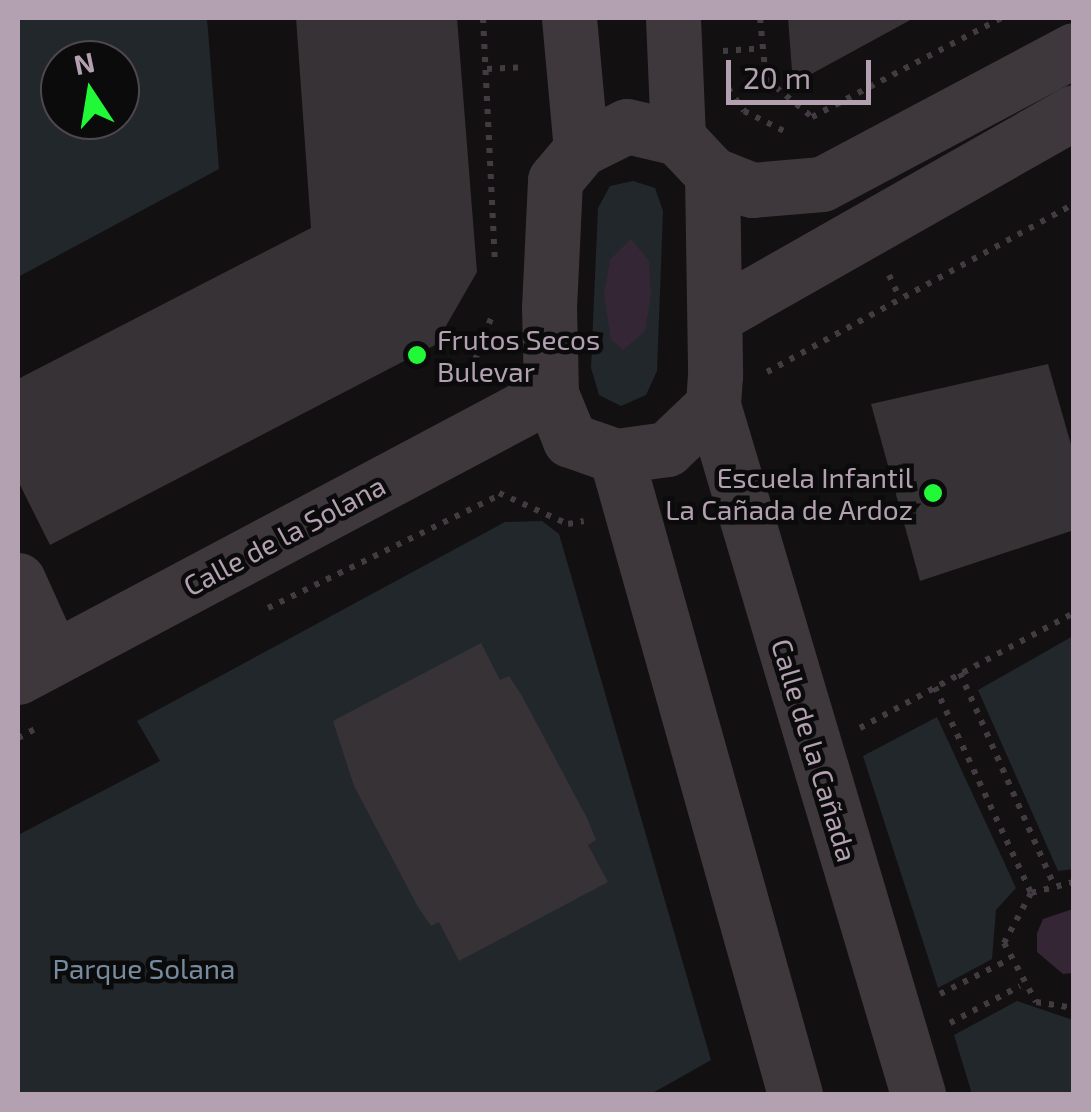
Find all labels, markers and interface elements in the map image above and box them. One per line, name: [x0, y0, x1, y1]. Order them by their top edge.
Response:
north arrow: [40, 40, 140, 140]
scale bar: [731, 40, 876, 102]
text: N: [71, 44, 98, 81]
text: 20 m: [743, 59, 811, 95]
place label: Frutos Secos Bulevar: [437, 322, 600, 388]
marker: Frutos Secos Bulevar: [406, 344, 428, 366]
place label: Escuela Infantil La Cañada de Ardoz: [664, 460, 913, 526]
street label: Calle de la Solana: [177, 468, 391, 602]
marker: Escuela Infantil La Cañada de Ardoz: [922, 482, 944, 504]
street label: Calle de la Cañada: [765, 635, 865, 865]
park label: Parque Solana: [53, 951, 235, 985]

